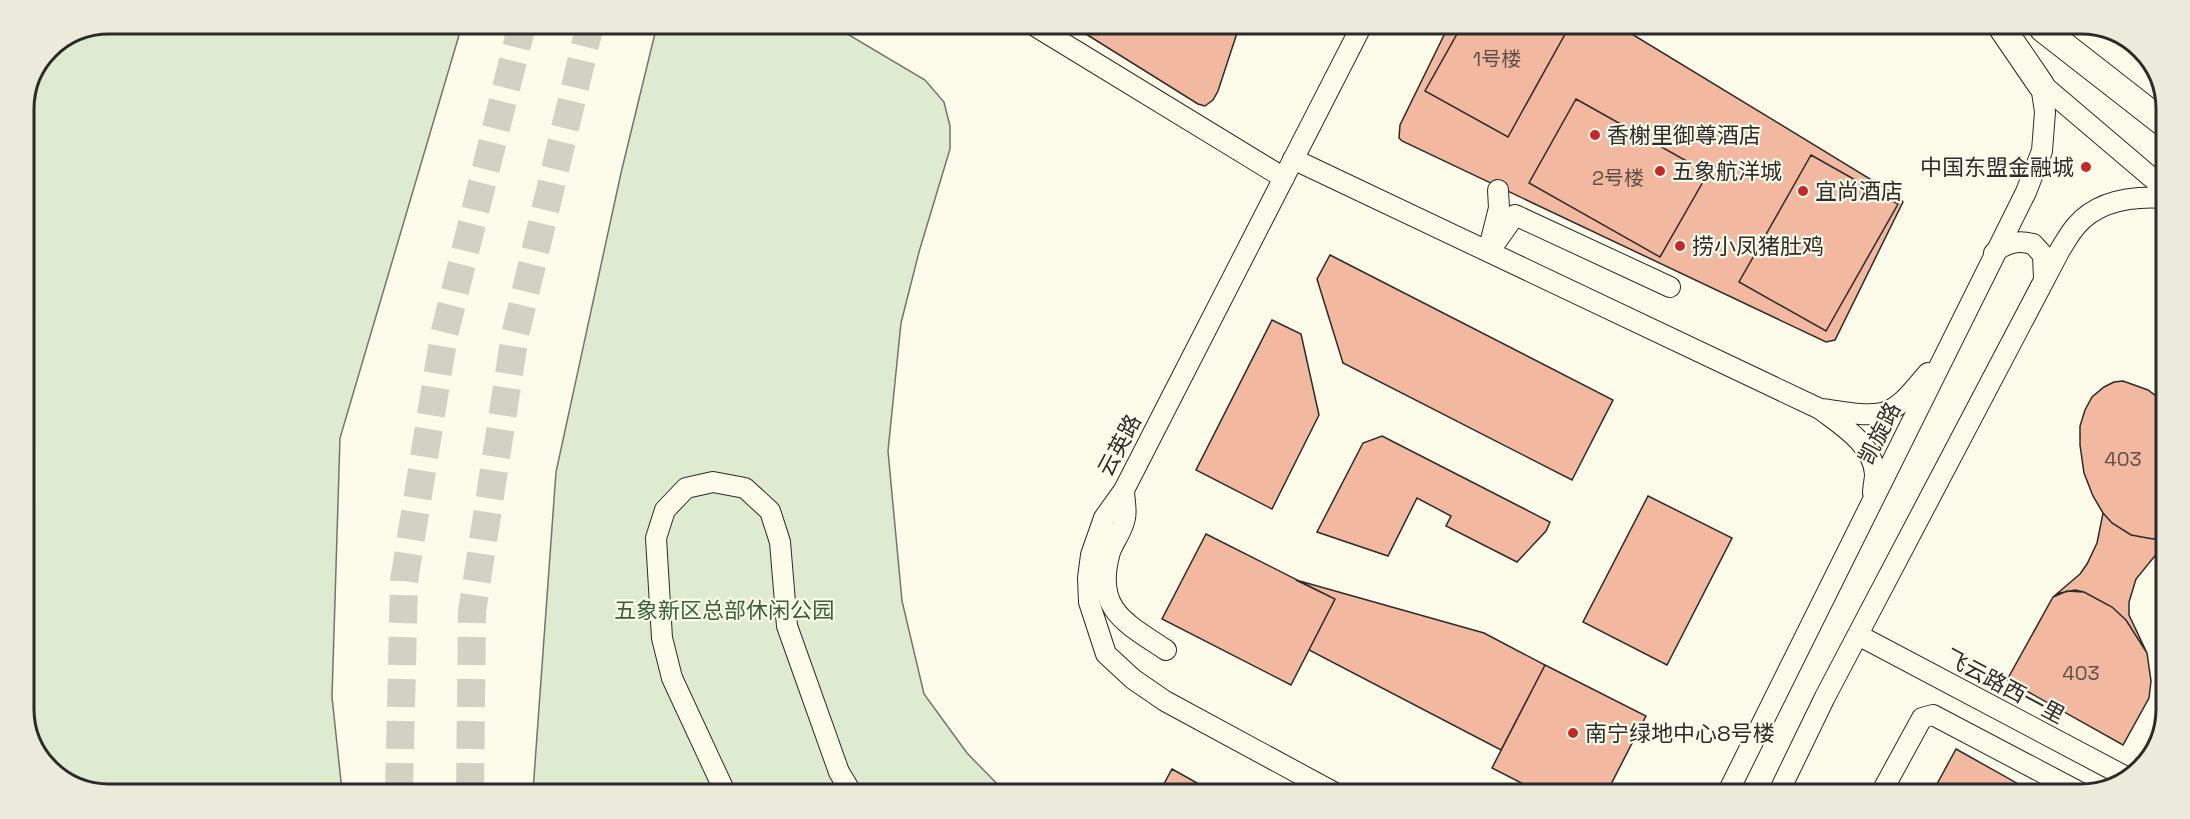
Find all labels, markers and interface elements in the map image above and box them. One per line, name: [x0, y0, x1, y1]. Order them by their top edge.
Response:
house number: 1号楼: [1473, 46, 1521, 72]
place label: 香榭里御尊酒店: [1607, 121, 1761, 149]
marker: 香榭里御尊酒店: [1588, 128, 1602, 142]
place label: 中国东盟金融城: [1920, 153, 2074, 181]
place label: 五象航洋城: [1672, 157, 1782, 185]
marker: 中国东盟金融城: [2079, 160, 2093, 174]
marker: 五象航洋城: [1653, 164, 1667, 178]
house number: 2号楼: [1592, 165, 1644, 191]
place label: 宜尚酒店: [1815, 177, 1903, 205]
marker: 宜尚酒店: [1796, 184, 1810, 198]
place label: 捞小凤猪肚鸡: [1692, 232, 1824, 260]
marker: 捞小凤猪肚鸡: [1673, 239, 1687, 253]
street label: 凯旋路: [1852, 397, 1906, 469]
street label: 云英路: [1091, 409, 1147, 481]
house number: 403: [2104, 446, 2142, 472]
park label: 五象新区总部休闲公园: [614, 596, 834, 624]
street label: 飞云路西一里: [1940, 643, 2070, 729]
house number: 403: [2062, 660, 2100, 686]
place label: 南宁绿地中心8号楼: [1585, 719, 1775, 747]
marker: 南宁绿地中心8号楼: [1566, 726, 1580, 740]

